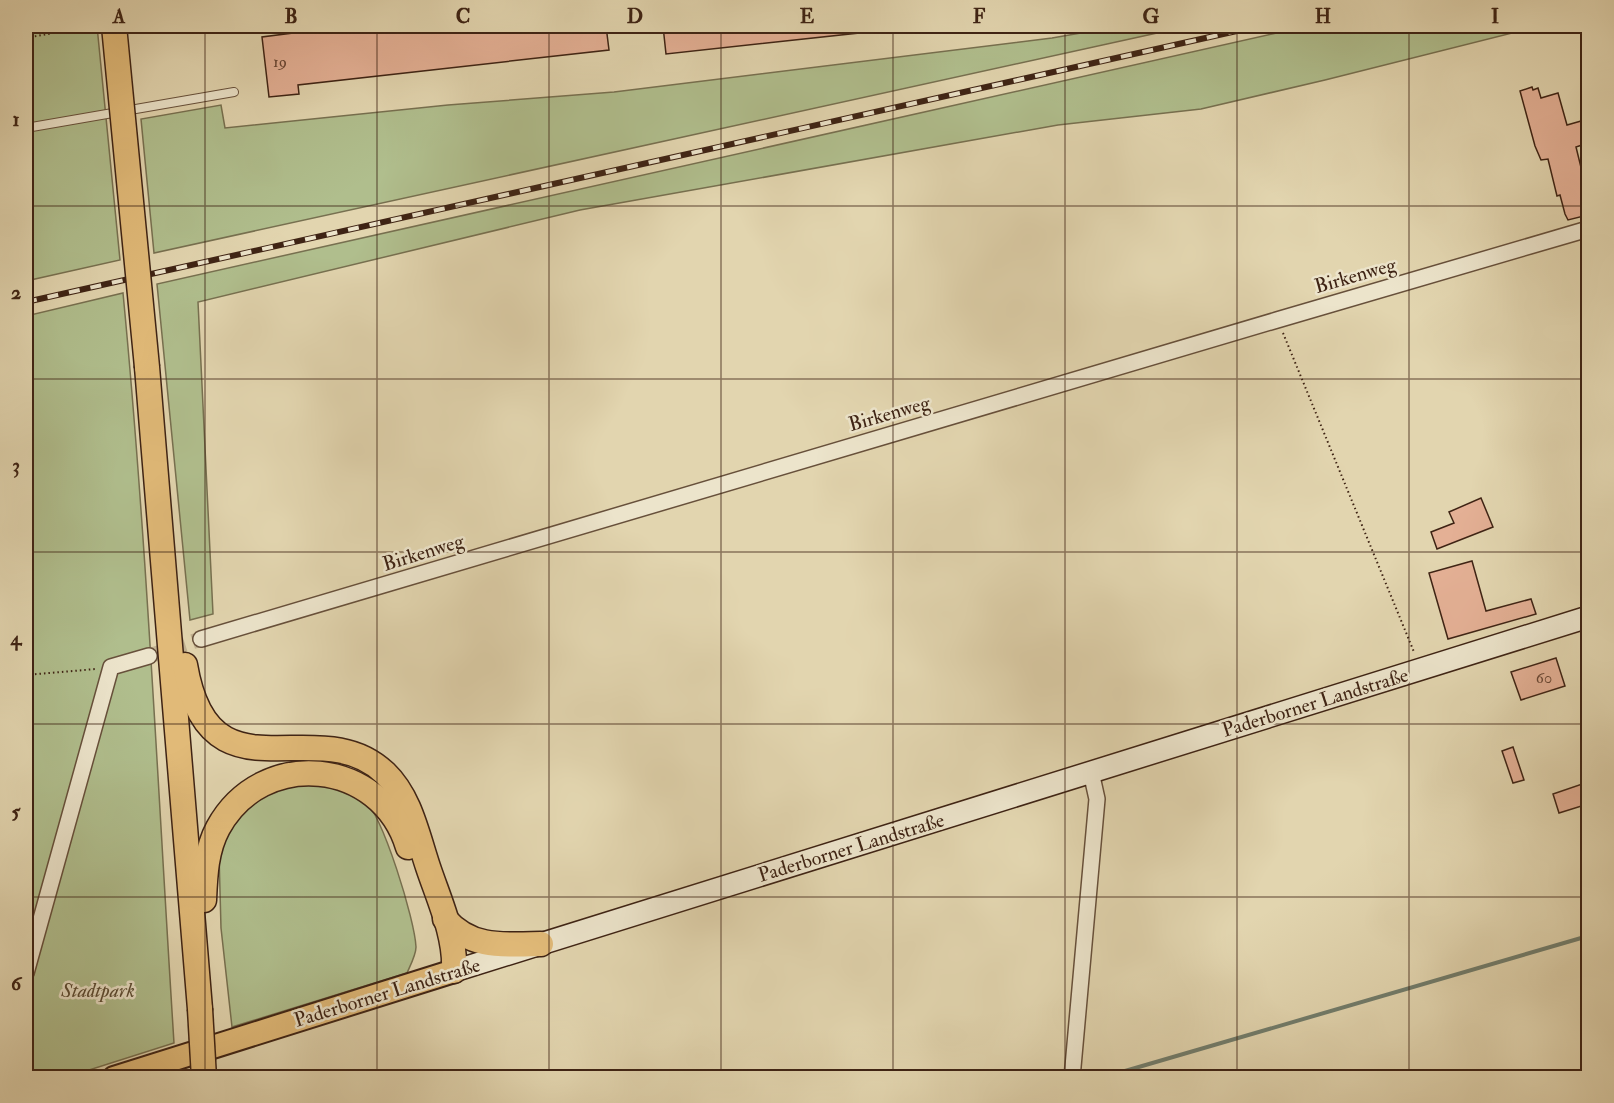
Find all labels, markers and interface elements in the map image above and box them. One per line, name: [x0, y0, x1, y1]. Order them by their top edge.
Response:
text: A: [112, 4, 126, 29]
text: B: [284, 4, 298, 29]
text: C: [456, 4, 470, 29]
text: D: [627, 4, 643, 29]
text: E: [800, 4, 815, 29]
text: F: [973, 4, 986, 29]
text: G: [1143, 4, 1160, 29]
text: H: [1315, 4, 1331, 29]
text: I: [1491, 4, 1499, 29]
house number: 19: [273, 52, 287, 72]
text: 1: [12, 107, 20, 132]
street label: Birkenweg: [1311, 252, 1400, 299]
text: 2: [11, 280, 21, 305]
street label: Birkenweg: [845, 390, 934, 437]
text: 3: [12, 453, 20, 478]
street label: Birkenweg: [379, 528, 468, 577]
text: 4: [10, 626, 23, 651]
street label: Paderborner Landstraße: [1219, 662, 1411, 743]
house number: 60: [1536, 668, 1552, 688]
text: 5: [12, 799, 22, 824]
street label: Paderborner Landstraße: [755, 807, 947, 888]
street label: Paderborner Landstraße: [291, 952, 483, 1033]
text: 6: [11, 971, 23, 996]
park label: Stadtpark: [60, 978, 135, 1003]

